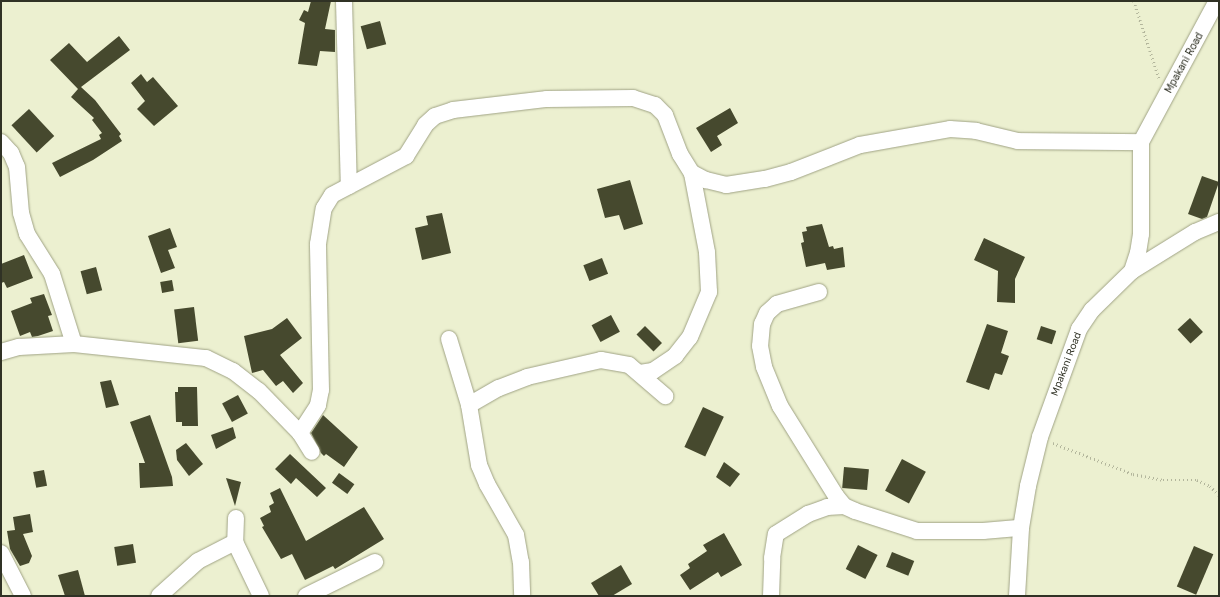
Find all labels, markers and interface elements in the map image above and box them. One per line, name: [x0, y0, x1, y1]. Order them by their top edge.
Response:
street label: Mpakani Road: [1162, 31, 1206, 95]
street label: Mpakani Road: [1048, 330, 1084, 398]

